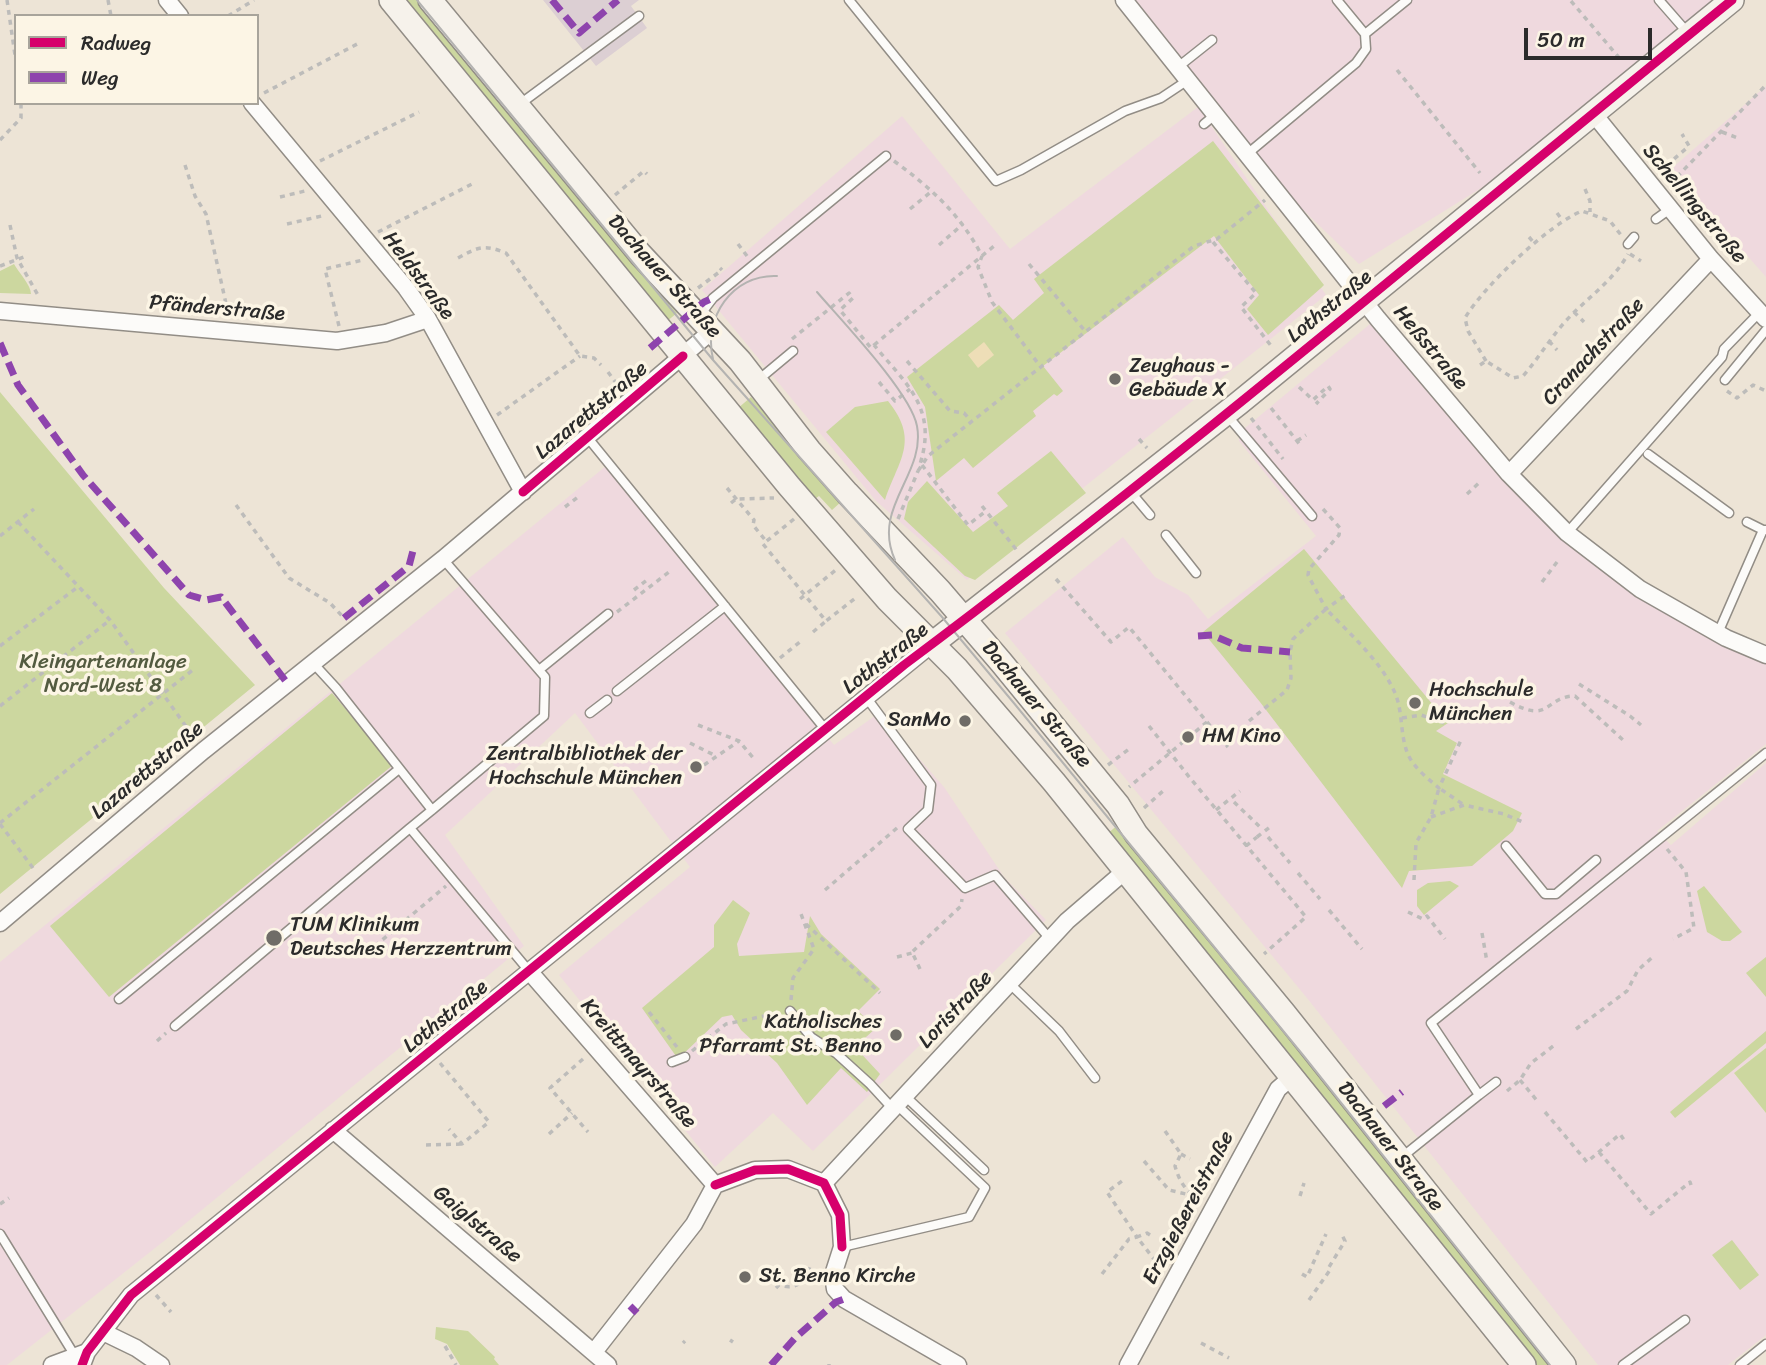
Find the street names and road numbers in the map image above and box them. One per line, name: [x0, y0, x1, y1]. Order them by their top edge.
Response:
street label: Schellingstraße: [1637, 139, 1751, 269]
street label: Dachauer Straße: [602, 210, 726, 344]
street label: Heldstraße: [377, 227, 459, 325]
street label: Lothstraße: [1282, 265, 1378, 349]
street label: Pfänderstraße: [148, 291, 286, 327]
street label: Cranachstraße: [1538, 293, 1650, 411]
street label: Heßstraße: [1387, 301, 1473, 395]
street label: Lazarettstraße: [531, 357, 653, 465]
street label: Lothstraße: [838, 618, 934, 700]
street label: Dachauer Straße: [976, 636, 1096, 774]
street label: Lazarettstraße: [87, 717, 209, 825]
street label: Loristraße: [914, 966, 998, 1054]
street label: Lothstraße: [398, 975, 494, 1059]
street label: Kreittmayrstraße: [575, 994, 701, 1134]
street label: Dachauer Straße: [1331, 1077, 1449, 1217]
street label: Erzgießereistraße: [1138, 1127, 1240, 1289]
street label: Gaiglstraße: [427, 1181, 527, 1269]

